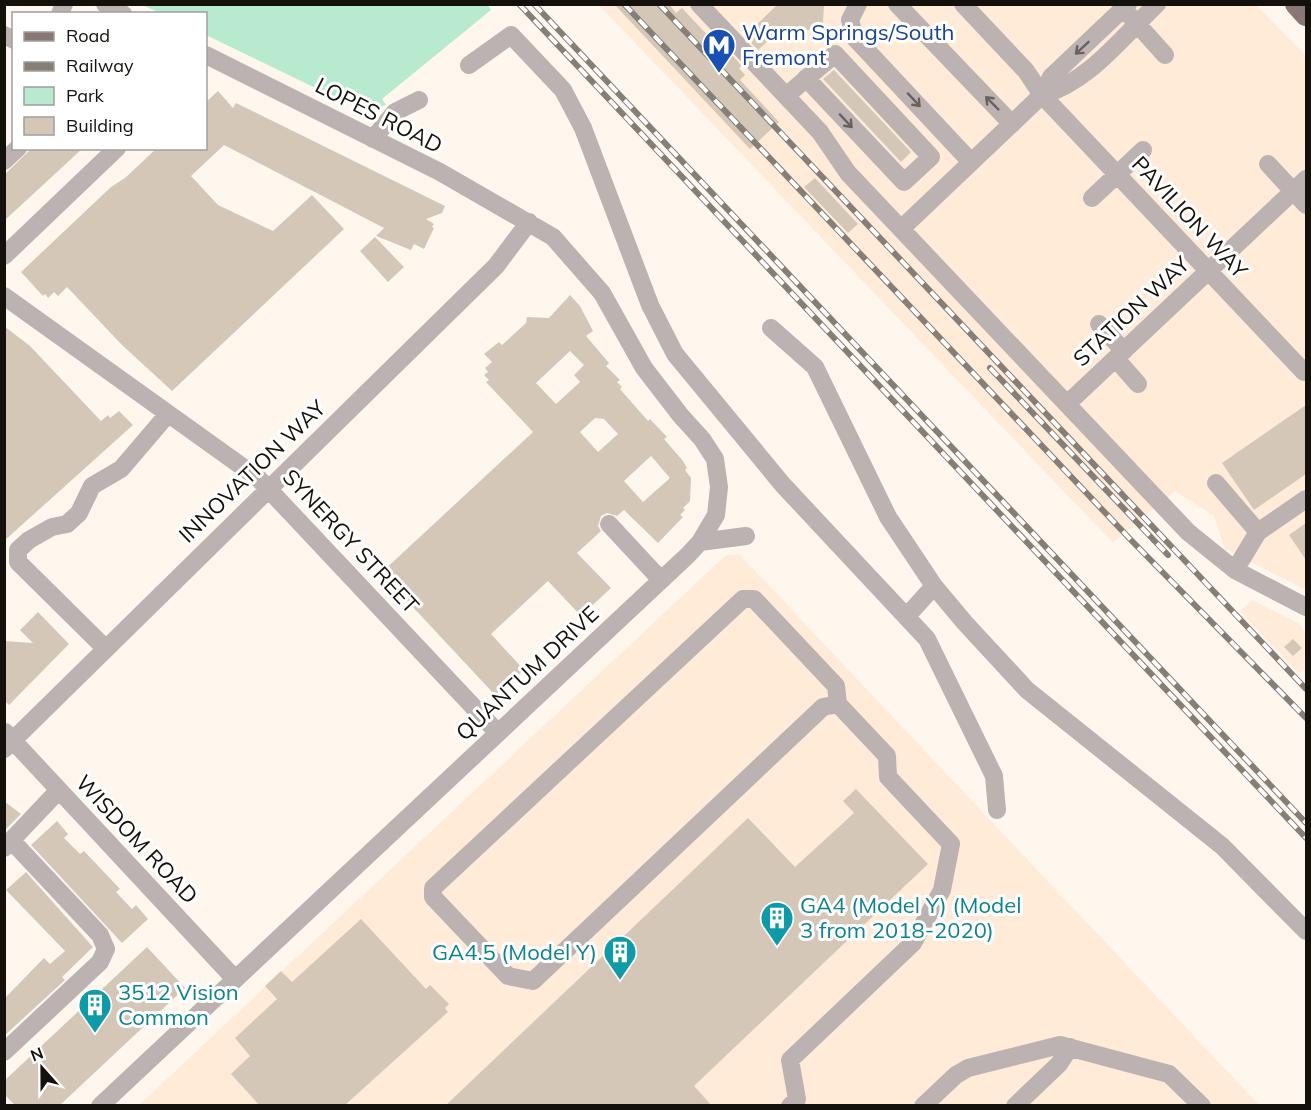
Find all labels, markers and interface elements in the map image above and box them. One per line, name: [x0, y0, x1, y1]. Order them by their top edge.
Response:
legend: [12, 12, 207, 150]
place label: Warm Springs/South Fremont: [742, 18, 955, 71]
text: Road: [66, 24, 110, 47]
metro station icon: Warm Springs/South Fremont: [701, 27, 737, 74]
one-way arrow: [1075, 40, 1090, 54]
text: Railway: [66, 54, 134, 77]
street label: LOPES ROAD: [311, 71, 447, 159]
text: Park: [66, 84, 105, 107]
one-way arrow: [907, 93, 921, 108]
one-way arrow: [985, 96, 1000, 111]
one-way arrow: [839, 113, 854, 128]
text: Building: [66, 114, 134, 137]
street label: PAVILION WAY: [1126, 150, 1254, 284]
street label: STATION WAY: [1067, 250, 1195, 372]
street label: INNOVATION WAY: [173, 393, 332, 548]
street label: SYNERGY STREET: [277, 463, 425, 619]
street label: QUANTUM DRIVE: [450, 600, 604, 746]
street label: WISDOM ROAD: [70, 769, 204, 909]
place label: GA4 (Model Y) (Model 3 from 2018-2020): [800, 891, 1021, 944]
building icon: GA4 (Model Y) (Model 3 from 2018-2020): [759, 900, 795, 947]
building icon: GA4.5 (Model Y): [602, 934, 638, 981]
place label: GA4.5 (Model Y): [432, 938, 597, 966]
place label: 3512 Vision Common: [118, 978, 239, 1031]
building icon: 3512 Vision Common: [77, 987, 113, 1034]
north arrow: [12, 1038, 72, 1098]
text: N: [27, 1042, 46, 1065]

